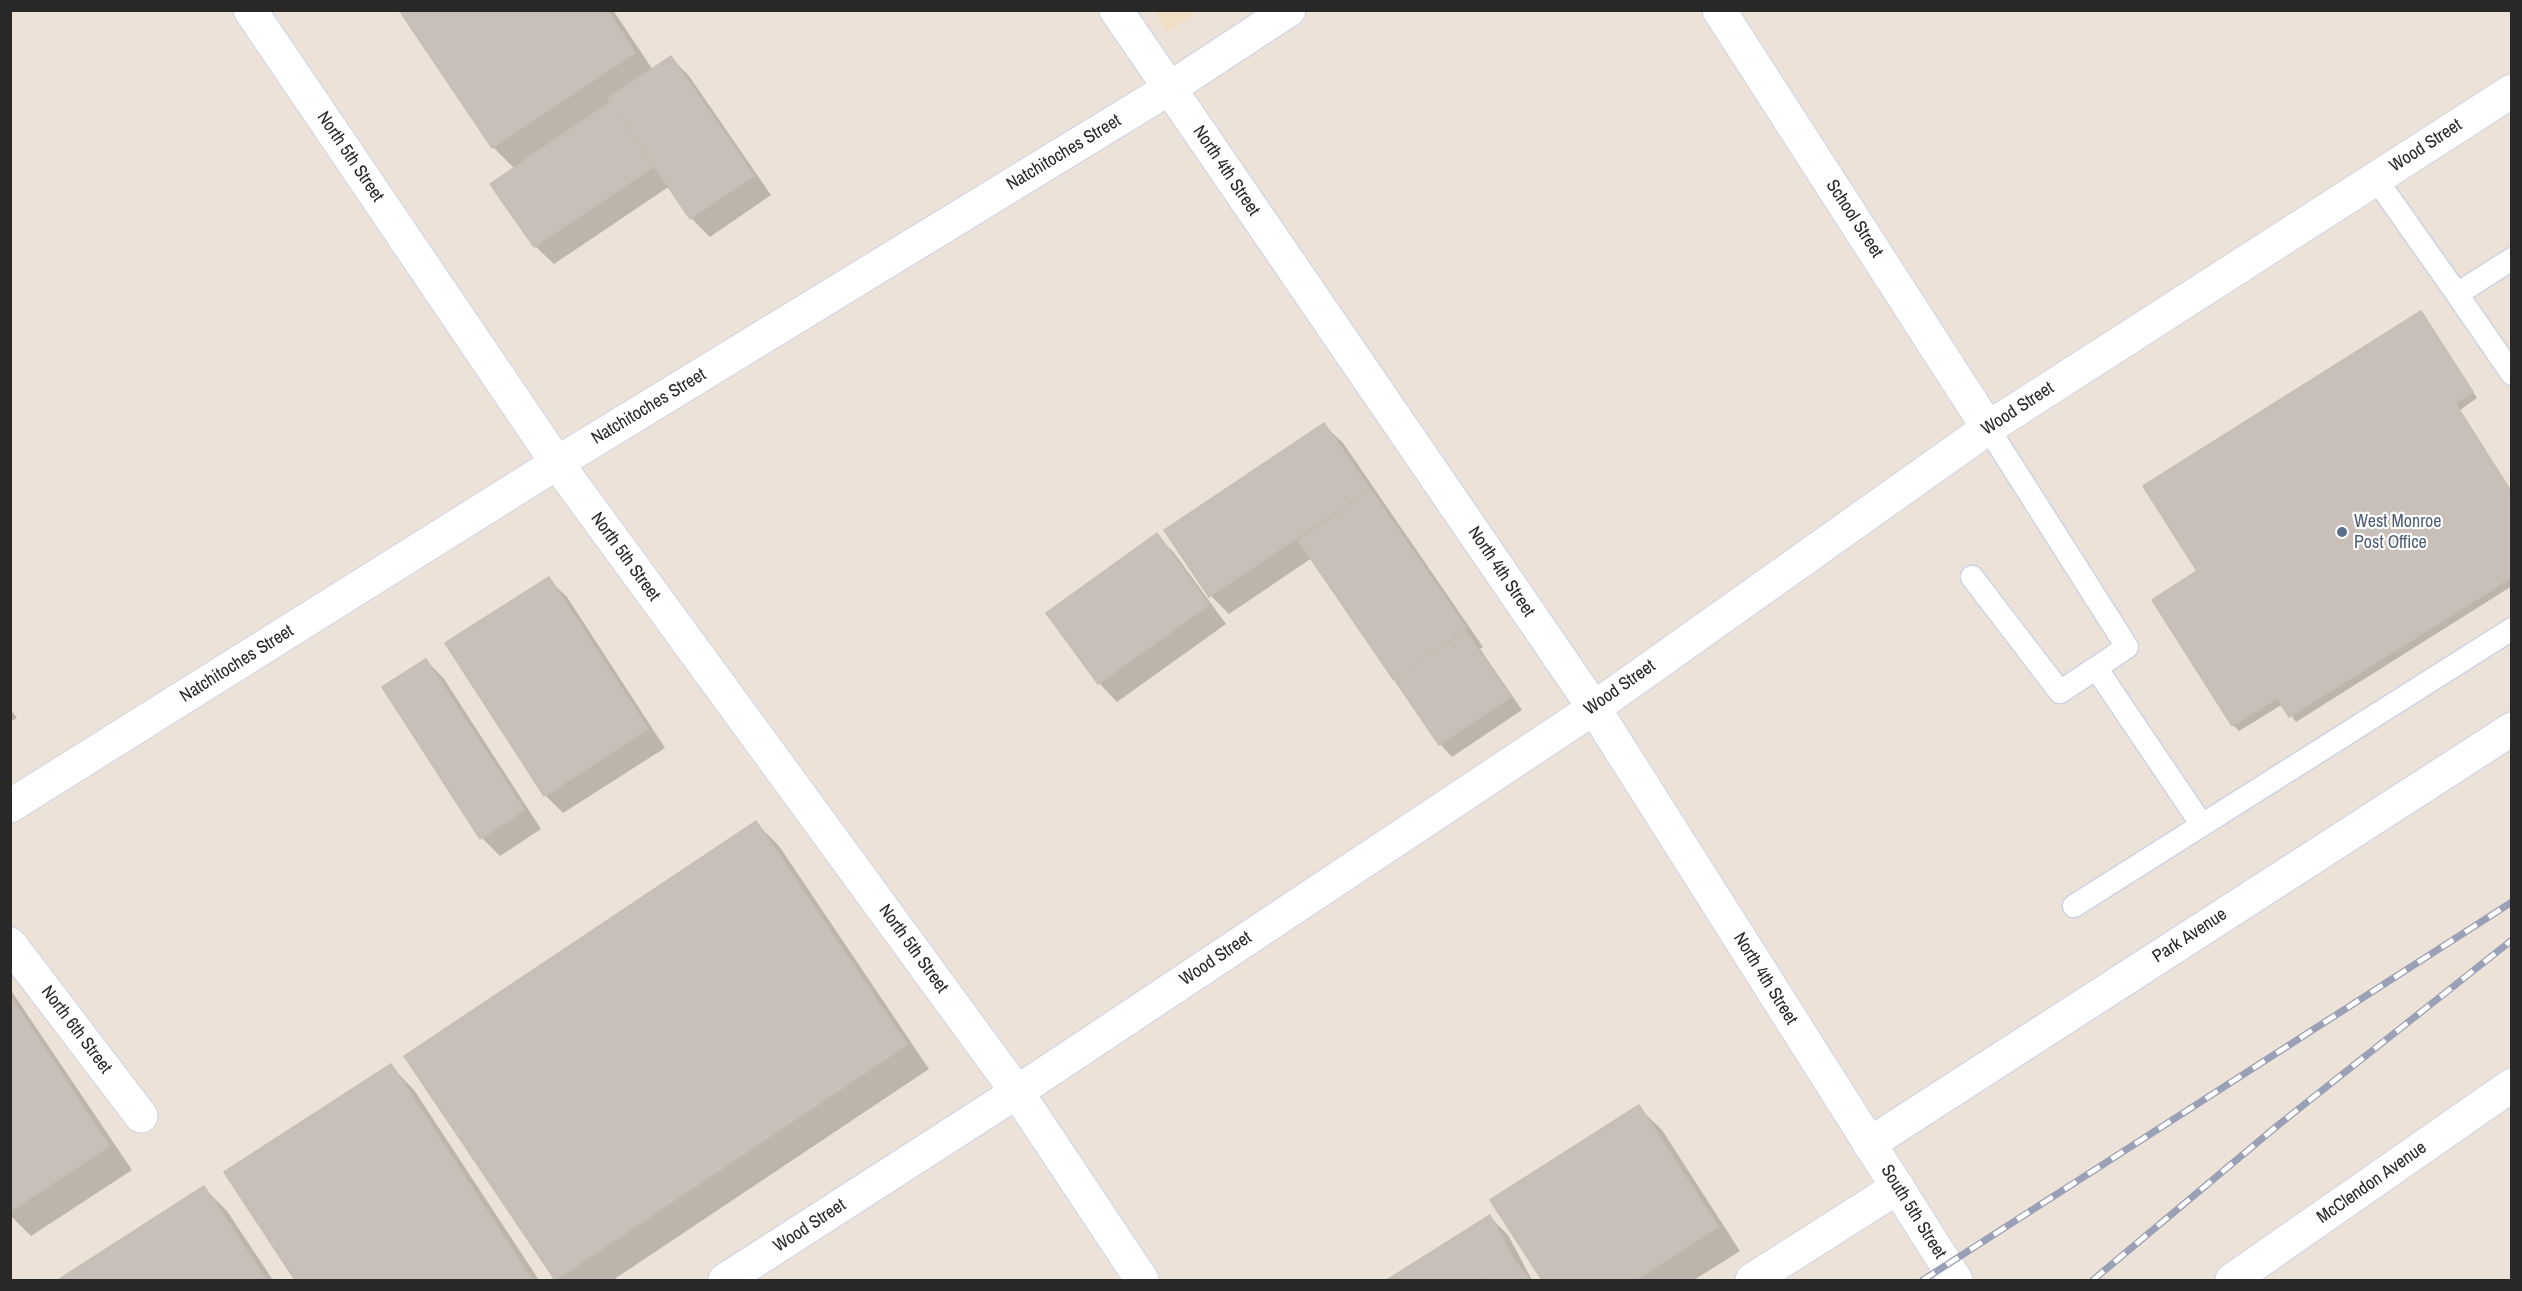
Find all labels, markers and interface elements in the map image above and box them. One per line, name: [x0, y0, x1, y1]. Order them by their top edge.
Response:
street label: North 5th Street: [312, 108, 388, 206]
street label: Natchitoches Street: [1003, 110, 1125, 196]
street label: Wood Street: [2386, 115, 2466, 177]
street label: North 4th Street: [1188, 122, 1264, 220]
street label: School Street: [1821, 176, 1887, 262]
street label: Natchitoches Street: [588, 364, 710, 450]
street label: Wood Street: [1978, 378, 2058, 440]
street label: North 5th Street: [586, 509, 664, 605]
place label: West Monroe Post Office: [2354, 511, 2442, 554]
street label: North 4th Street: [1463, 523, 1539, 621]
marker: West Monroe Post Office: [2335, 525, 2349, 539]
street label: Natchitoches Street: [176, 620, 298, 708]
street label: Wood Street: [1580, 656, 1660, 720]
street label: North 5th Street: [874, 901, 952, 997]
street label: Park Avenue: [2149, 904, 2231, 968]
street label: Wood Street: [1176, 927, 1256, 991]
street label: North 4th Street: [1728, 929, 1802, 1029]
street label: North 6th Street: [36, 982, 116, 1078]
street label: McClendon Avenue: [2313, 1137, 2431, 1229]
street label: South 5th Street: [1876, 1161, 1950, 1263]
street label: Wood Street: [770, 1195, 850, 1257]

